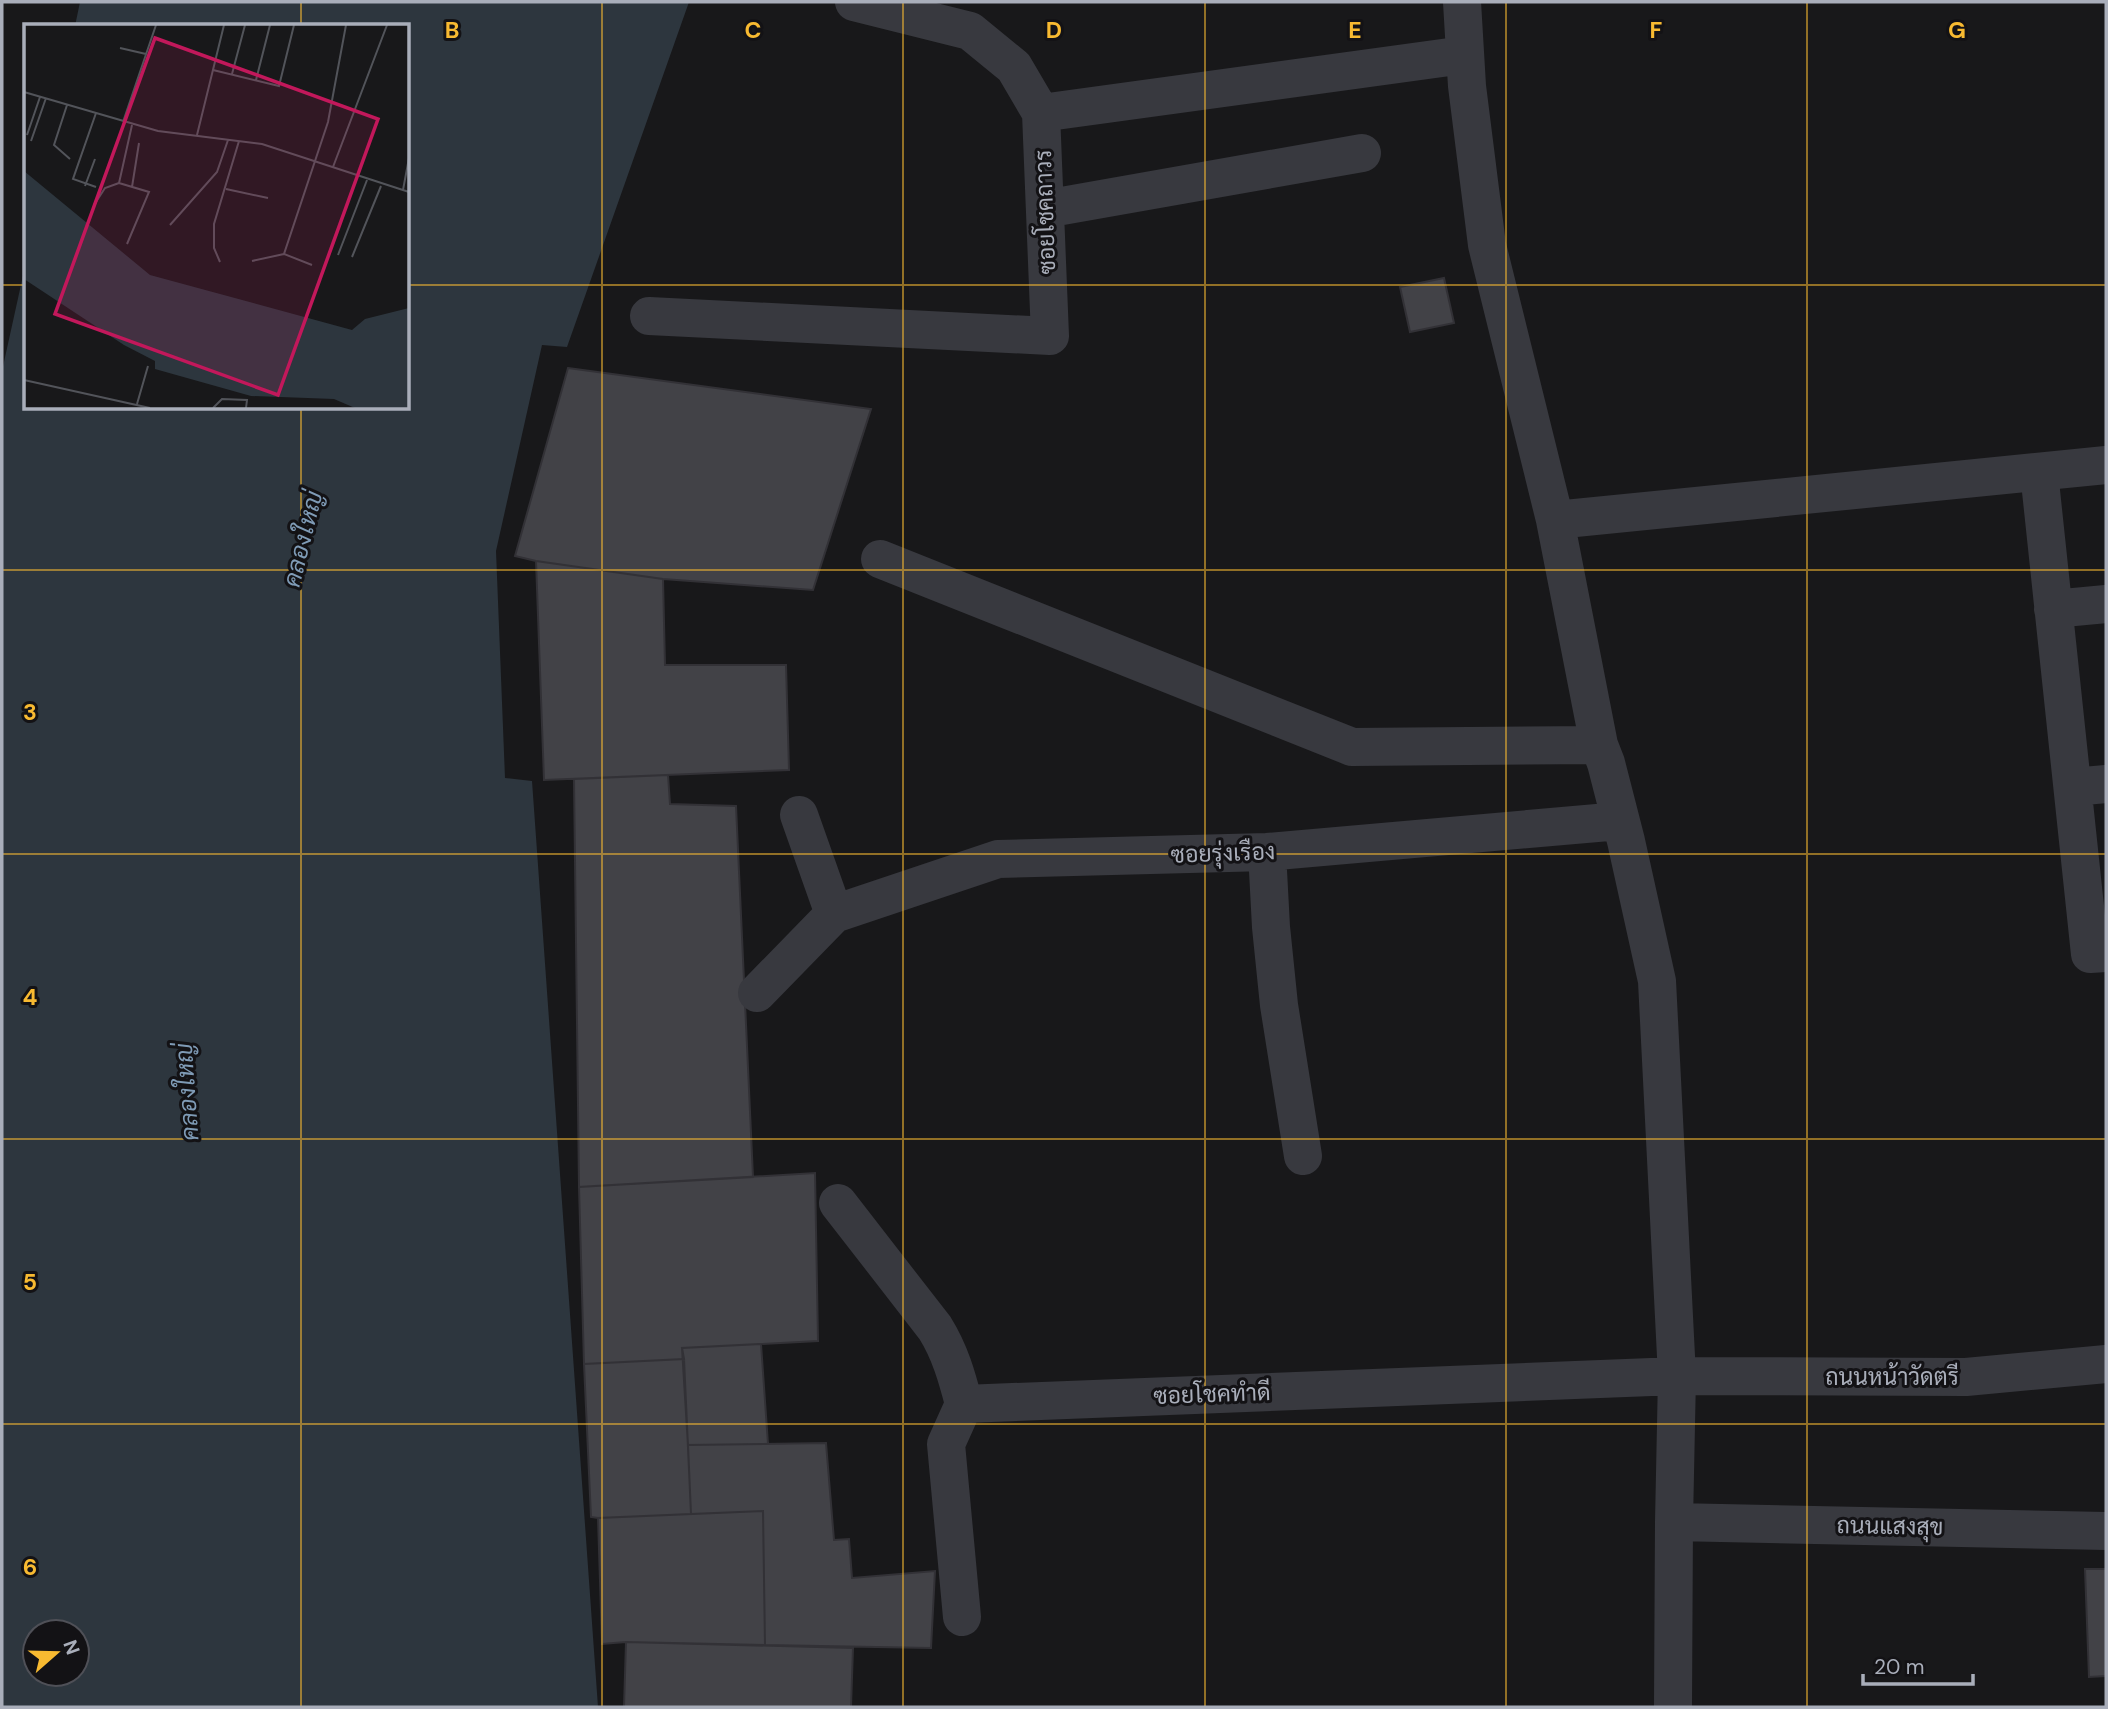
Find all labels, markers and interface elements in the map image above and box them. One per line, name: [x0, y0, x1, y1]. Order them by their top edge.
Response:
text: B: [445, 15, 459, 45]
text: C: [745, 15, 761, 45]
text: D: [1046, 15, 1062, 45]
text: E: [1348, 15, 1362, 45]
text: F: [1650, 15, 1663, 45]
text: G: [1948, 15, 1966, 45]
inset map: [24, 24, 410, 410]
street label: ซอยโชคถาวร: [1027, 149, 1062, 275]
water label: คลองใหญ่: [276, 487, 330, 590]
text: 3: [23, 697, 37, 727]
street label: ซอยรุ่งเรือง: [1170, 836, 1276, 871]
text: 4: [23, 982, 38, 1012]
water label: คลองใหญ่: [168, 1041, 205, 1142]
text: 5: [23, 1267, 37, 1297]
street label: ถนนหน้าวัดตรี: [1825, 1362, 1959, 1392]
street label: ซอยโชคทำดี: [1153, 1376, 1271, 1411]
street label: ถนนแสงสุข: [1836, 1510, 1944, 1543]
text: 6: [23, 1552, 37, 1582]
north arrow: [21, 1618, 91, 1688]
text: N: [57, 1637, 86, 1658]
scale bar: [1863, 1642, 1973, 1686]
text: 20 m: [1874, 1653, 1925, 1681]

